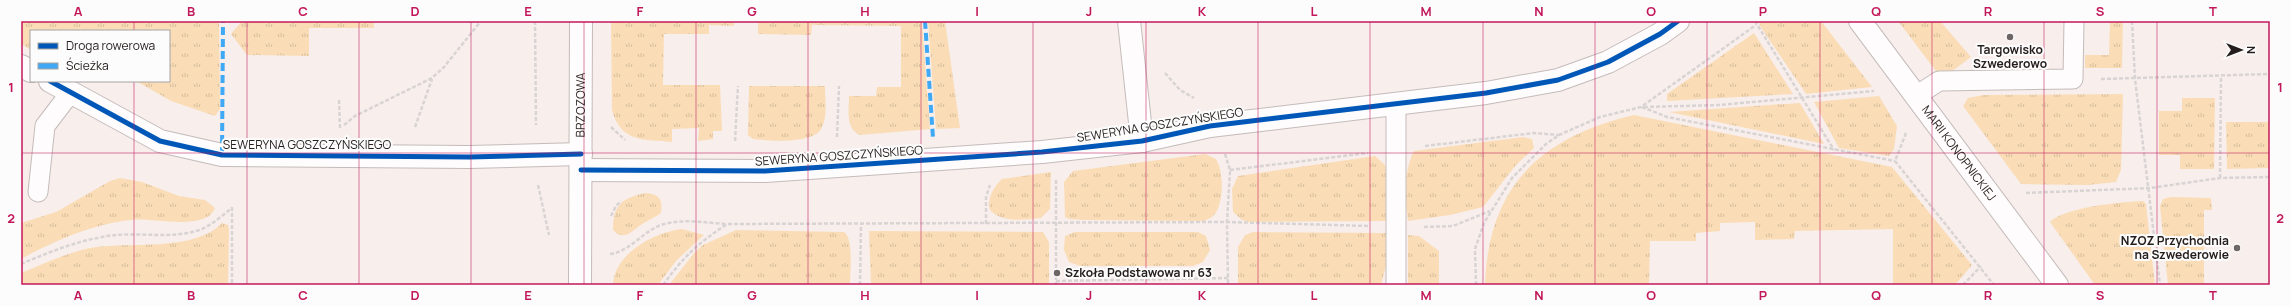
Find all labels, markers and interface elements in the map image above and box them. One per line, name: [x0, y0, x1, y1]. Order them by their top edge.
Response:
text: A: [74, 2, 83, 20]
text: B: [187, 2, 195, 20]
text: C: [298, 2, 308, 20]
text: D: [410, 2, 420, 20]
text: E: [524, 2, 532, 20]
text: F: [637, 2, 644, 20]
text: G: [747, 2, 757, 20]
text: H: [860, 2, 870, 20]
text: I: [975, 2, 979, 20]
text: J: [1086, 2, 1092, 20]
text: K: [1198, 2, 1207, 20]
text: L: [1311, 2, 1318, 20]
text: M: [1420, 2, 1432, 20]
text: N: [1534, 2, 1544, 20]
text: O: [1646, 2, 1656, 20]
text: P: [1759, 2, 1767, 20]
text: Q: [1871, 2, 1881, 20]
text: R: [1984, 2, 1993, 20]
text: S: [2096, 2, 2105, 20]
text: T: [2209, 2, 2217, 20]
legend: [30, 30, 170, 82]
north arrow: [2221, 30, 2261, 70]
marker: Targowisko Szwederowo: [2005, 32, 2015, 42]
text: Droga rowerowa: [66, 37, 155, 54]
place label: Targowisko Szwederowo: [1973, 41, 2047, 72]
text: N: [2244, 46, 2259, 54]
text: Ścieżka: [66, 57, 109, 74]
street label: BRZOZOWA: [572, 72, 589, 137]
text: 1: [8, 78, 14, 96]
text: 1: [2277, 78, 2283, 96]
street label: MARII KONOPNICKIEJ: [1918, 102, 2000, 204]
street label: SEWERYNA GOSZCZYŃSKIEGO: [1075, 103, 1245, 146]
street label: SEWERYNA GOSZCZYŃSKIEGO: [223, 136, 391, 153]
street label: SEWERYNA GOSZCZYŃSKIEGO: [754, 141, 924, 170]
text: 2: [7, 209, 15, 227]
text: 2: [2276, 209, 2284, 227]
place label: NZOZ Przychodnia na Szwederowie: [2121, 232, 2229, 263]
marker: NZOZ Przychodnia na Szwederowie: [2232, 243, 2242, 253]
place label: Szkoła Podstawowa nr 63: [1065, 264, 1212, 281]
marker: Szkoła Podstawowa nr 63: [1052, 268, 1062, 278]
text: A: [74, 286, 83, 304]
text: B: [187, 286, 195, 304]
text: C: [298, 286, 308, 304]
text: D: [410, 286, 420, 304]
text: E: [524, 286, 532, 304]
text: F: [637, 286, 644, 304]
text: G: [747, 286, 757, 304]
text: H: [860, 286, 870, 304]
text: I: [975, 286, 979, 304]
text: J: [1086, 286, 1092, 304]
text: K: [1198, 286, 1207, 304]
text: L: [1311, 286, 1318, 304]
text: M: [1420, 286, 1432, 304]
text: N: [1534, 286, 1544, 304]
text: O: [1646, 286, 1656, 304]
text: P: [1759, 286, 1767, 304]
text: Q: [1871, 286, 1881, 304]
text: R: [1984, 286, 1993, 304]
text: S: [2096, 286, 2105, 304]
text: T: [2209, 286, 2217, 304]

